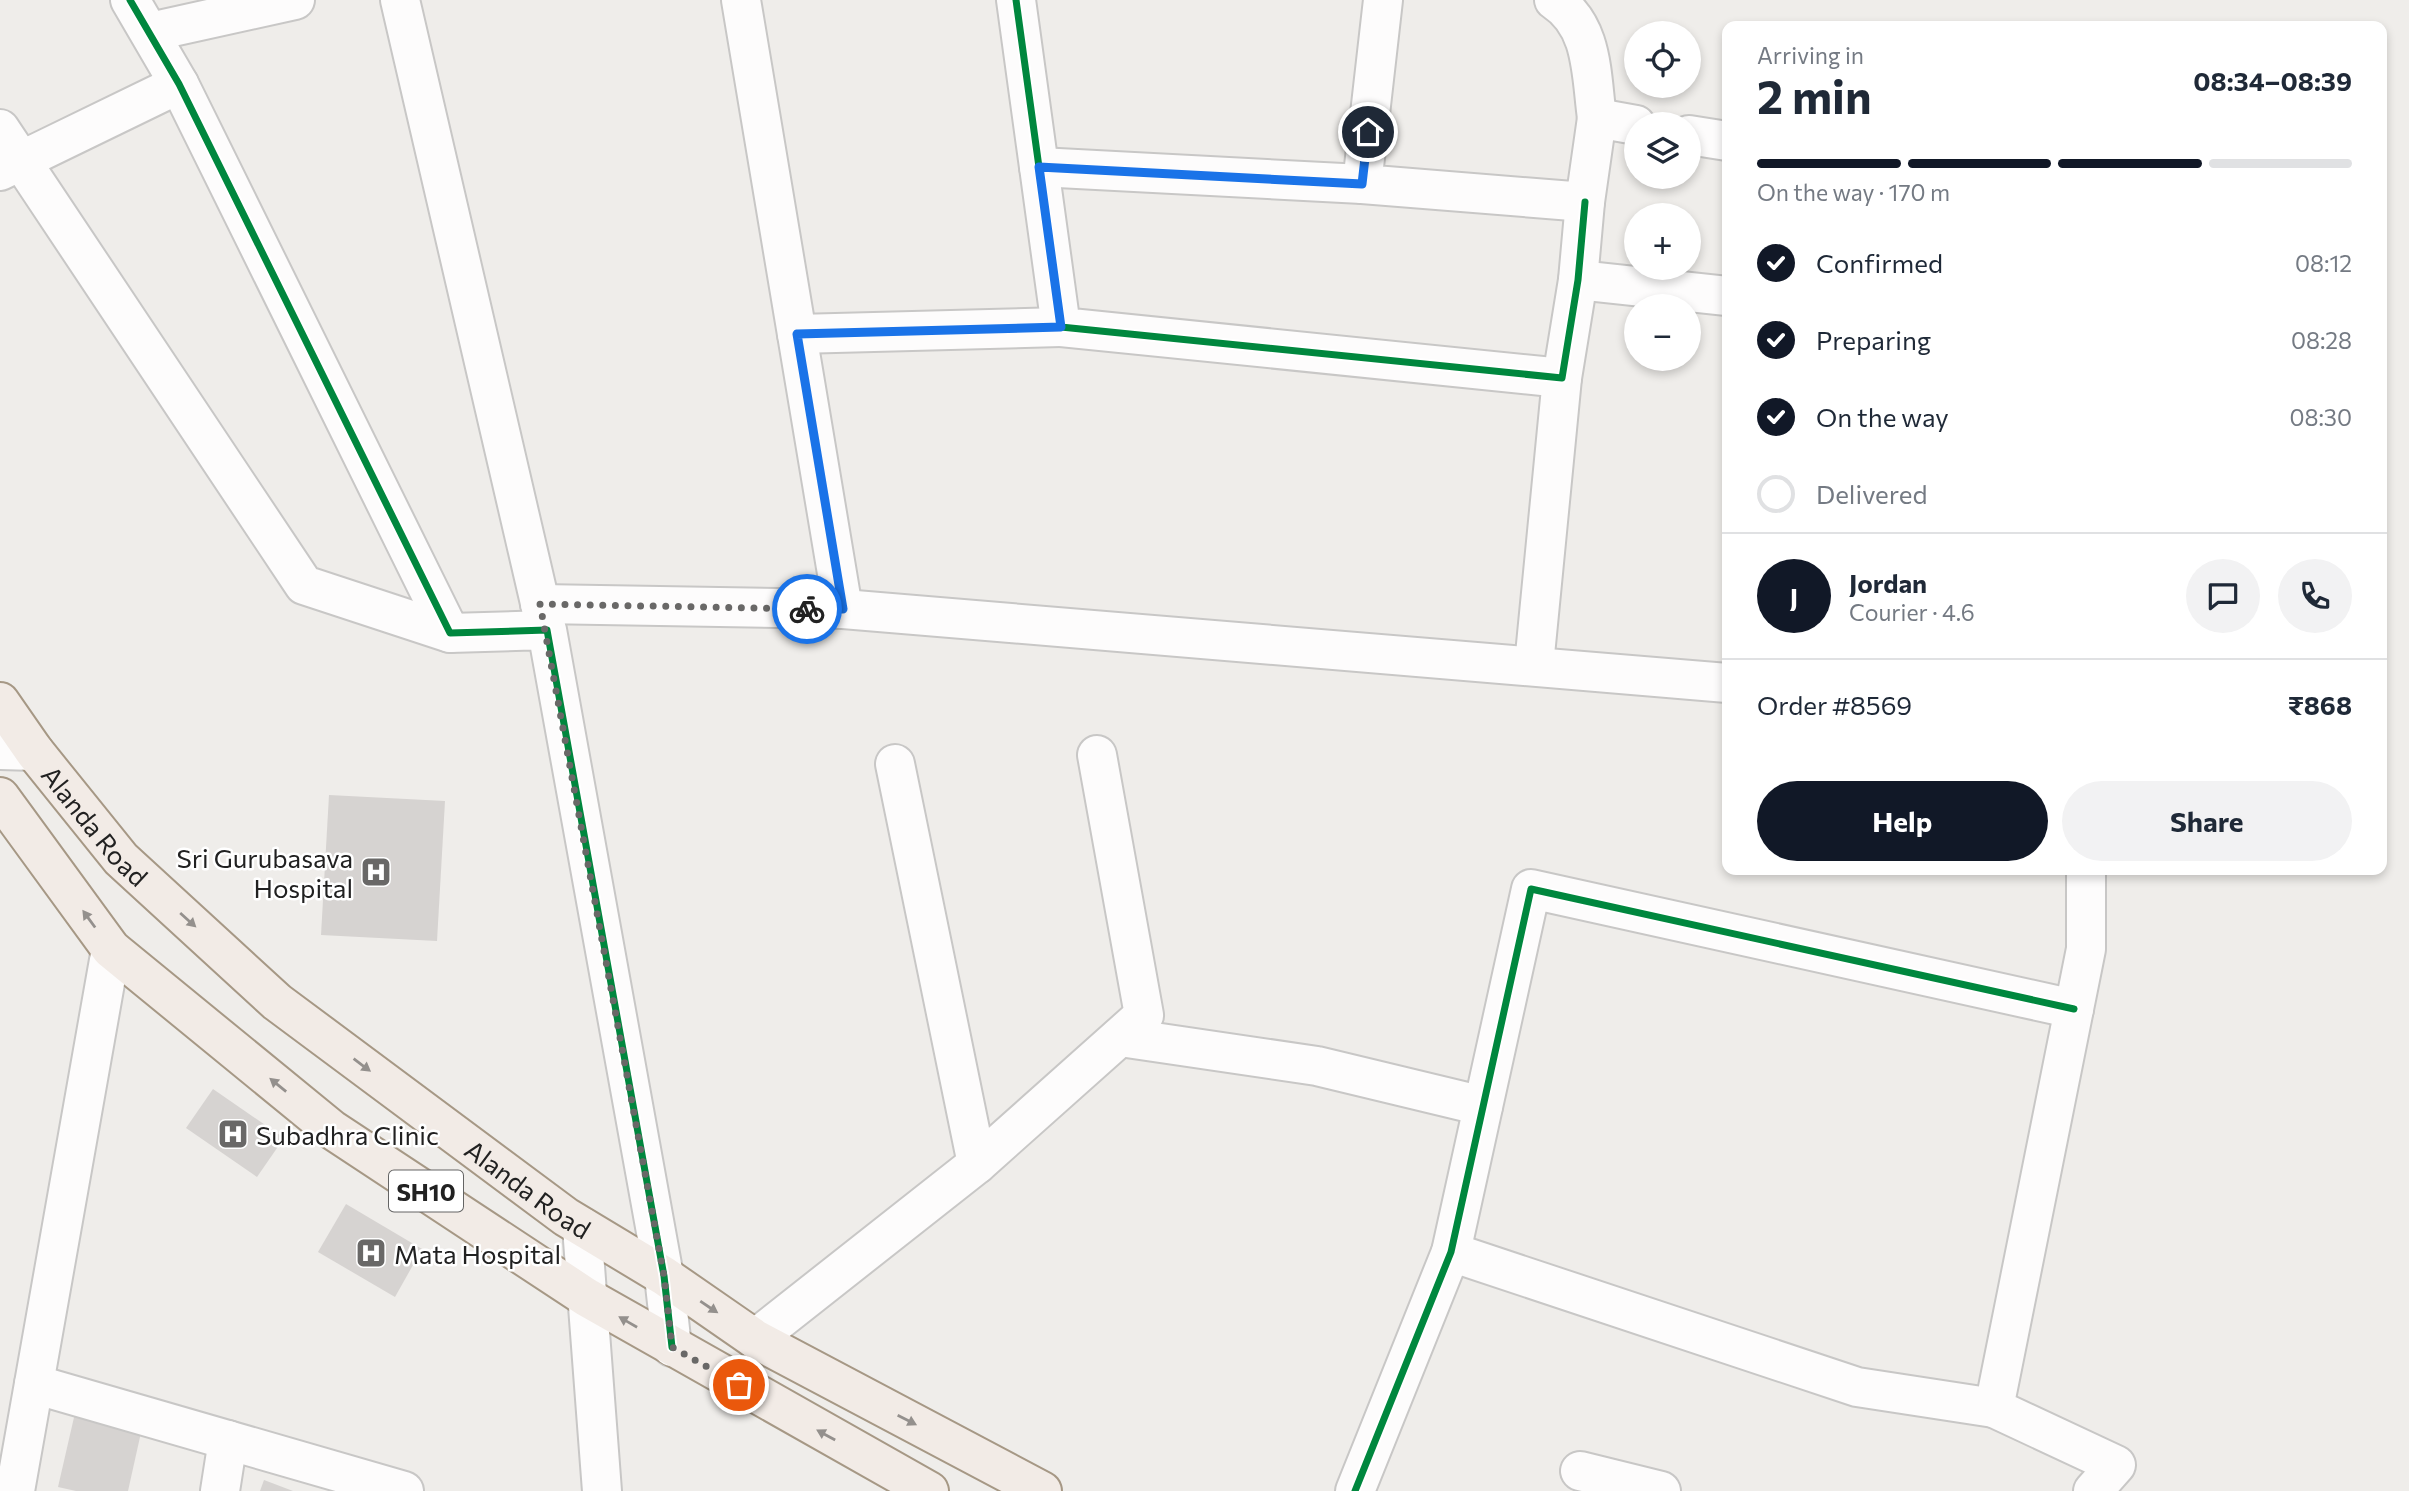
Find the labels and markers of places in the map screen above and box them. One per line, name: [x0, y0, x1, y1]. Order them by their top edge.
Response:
pin: [1338, 102, 1398, 162]
place label: Sri Gurubasava Hospital: [176, 842, 353, 903]
hospital icon: Sri Gurubasava Hospital: [359, 855, 393, 889]
hospital icon: Subadhra Clinic: [216, 1117, 250, 1151]
place label: Subadhra Clinic: [256, 1119, 439, 1150]
hospital icon: Mata Hospital: [354, 1236, 388, 1270]
place label: Mata Hospital: [394, 1238, 561, 1269]
pin: [709, 1355, 769, 1415]

